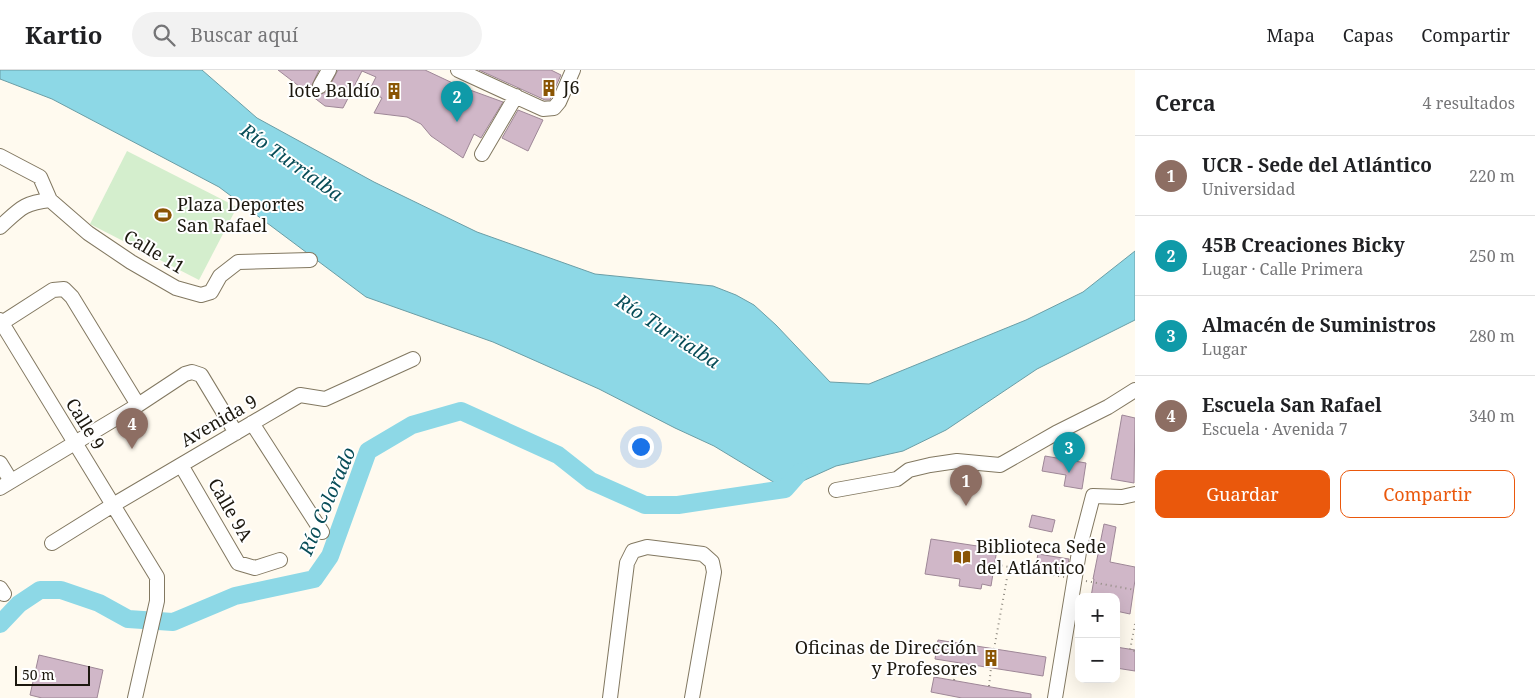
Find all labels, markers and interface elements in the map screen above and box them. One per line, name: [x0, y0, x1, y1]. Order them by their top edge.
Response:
search box: [132, 12, 482, 57]
text: Kartio: [25, 18, 102, 51]
icon: search: [150, 21, 178, 49]
text: Buscar aquí: [190, 22, 298, 48]
text: Mapa: [1267, 23, 1315, 47]
text: Capas: [1343, 23, 1393, 47]
text: Compartir: [1421, 23, 1510, 47]
place label: J6: [562, 75, 580, 99]
place label: lote Baldío: [289, 78, 380, 102]
building icon: J6: [539, 78, 559, 98]
building icon: lote Baldío: [384, 81, 404, 101]
pin: 2: [441, 81, 473, 122]
text: Cerca: [1155, 89, 1216, 117]
text: 4 resultados: [1423, 92, 1515, 114]
water label: Río Turrialba: [235, 117, 348, 207]
text: UCR - Sede del Atlántico: [1202, 152, 1432, 178]
text: 1: [1166, 165, 1176, 187]
text: 220 m: [1469, 165, 1515, 187]
text: Universidad: [1202, 178, 1295, 200]
place label: Plaza Deportes San Rafael: [177, 192, 304, 237]
sports icon: Plaza Deportes San Rafael: [153, 205, 173, 225]
street label: Calle 11: [120, 224, 189, 279]
text: 45B Creaciones Bicky: [1202, 232, 1405, 258]
text: 2: [1166, 245, 1176, 267]
text: 250 m: [1469, 245, 1515, 267]
text: Lugar · Calle Primera: [1202, 258, 1363, 280]
water label: Río Turrialba: [610, 287, 725, 374]
text: Almacén de Suministros: [1202, 312, 1436, 338]
text: 3: [1166, 325, 1176, 347]
text: 280 m: [1469, 325, 1515, 347]
text: Lugar: [1202, 338, 1247, 360]
street label: Avenida 9: [176, 388, 261, 452]
text: Escuela San Rafael: [1202, 392, 1382, 418]
street label: Calle 9: [61, 393, 111, 454]
text: 4: [1166, 405, 1176, 427]
text: 340 m: [1469, 405, 1515, 427]
pin: 4: [116, 408, 148, 449]
text: Escuela · Avenida 7: [1202, 418, 1348, 440]
pin: 3: [1053, 432, 1085, 473]
your location: [628, 434, 654, 460]
water label: Río Colorado: [292, 443, 361, 560]
pin: 1: [950, 465, 982, 506]
button: Guardar: [1155, 470, 1330, 518]
button: Compartir: [1340, 470, 1515, 518]
street label: Calle 9A: [203, 473, 259, 546]
place label: Biblioteca Sede del Atlántico: [976, 534, 1106, 579]
library icon: Biblioteca Sede del Atlántico: [952, 547, 972, 567]
map controls: [1075, 593, 1120, 683]
button: +: [1075, 593, 1120, 638]
place label: Oficinas de Dirección y Profesores: [795, 635, 977, 680]
button: −: [1075, 638, 1120, 683]
building icon: Oficinas de Dirección y Profesores: [981, 648, 1001, 668]
scale bar: [15, 663, 90, 686]
text: 50 m: [22, 665, 55, 684]

